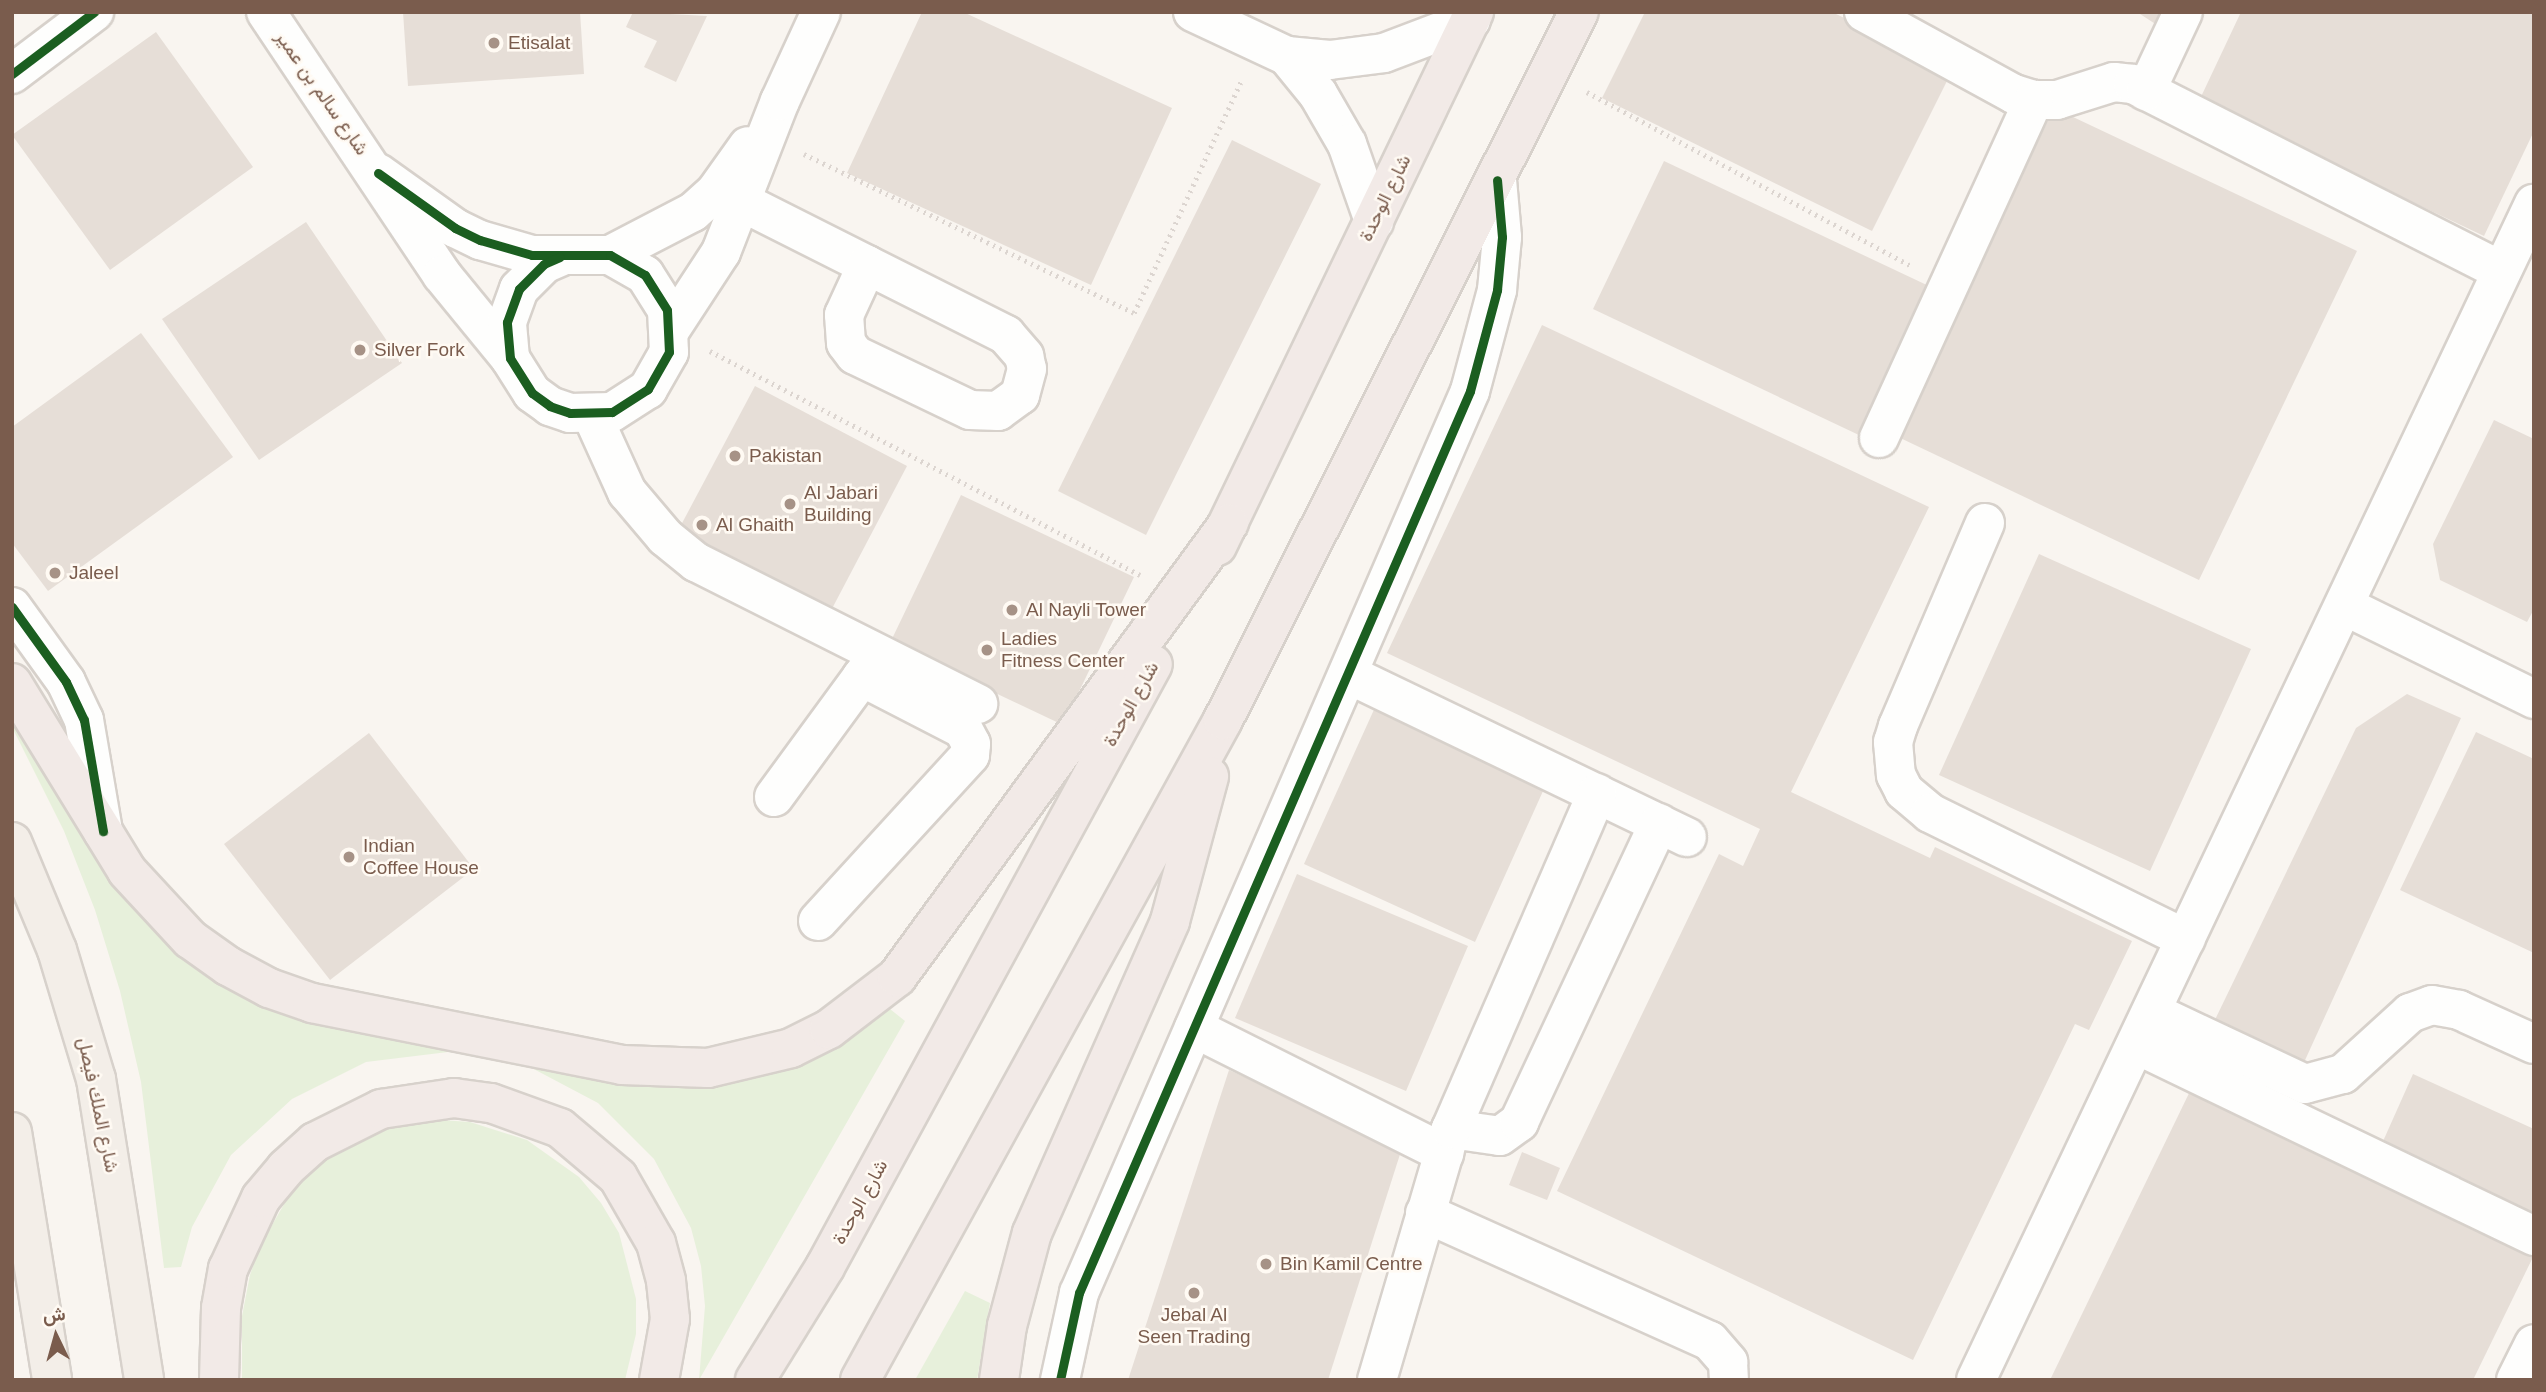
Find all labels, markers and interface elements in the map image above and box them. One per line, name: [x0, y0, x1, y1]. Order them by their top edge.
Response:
street label: شارع سالم بن عمير: [271, 26, 373, 160]
place label: Etisalat: [508, 32, 570, 54]
marker: Etisalat: [486, 35, 502, 51]
street label: شارع الوحدة: [1354, 151, 1416, 245]
place label: Silver Fork: [374, 339, 465, 361]
marker: Silver Fork: [352, 342, 368, 358]
place label: Pakistan: [749, 445, 822, 467]
marker: Pakistan: [727, 448, 743, 464]
place label: Al Jabari Building: [804, 482, 878, 526]
marker: Al Jabari Building: [782, 496, 798, 512]
place label: Al Ghaith: [716, 514, 794, 536]
marker: Al Ghaith: [694, 517, 710, 533]
place label: Jaleel: [69, 562, 119, 584]
marker: Jaleel: [47, 565, 63, 581]
place label: Al Nayli Tower: [1026, 599, 1146, 621]
marker: Al Nayli Tower: [1004, 602, 1020, 618]
place label: Ladies Fitness Center: [1001, 628, 1125, 672]
marker: Ladies Fitness Center: [979, 642, 995, 658]
street label: شارع الوحدة: [1098, 658, 1164, 750]
place label: Indian Coffee House: [363, 835, 479, 879]
marker: Indian Coffee House: [341, 849, 357, 865]
street label: شارع الملك فيصل: [73, 1035, 123, 1175]
street label: شارع الوحدة: [827, 1156, 893, 1248]
place label: Bin Kamil Centre: [1280, 1253, 1423, 1275]
marker: Bin Kamil Centre: [1258, 1256, 1274, 1272]
marker: Jebal Al Seen Trading: [1186, 1285, 1202, 1301]
north arrow: [21, 1301, 91, 1371]
text: ش: [42, 1303, 66, 1326]
place label: Jebal Al Seen Trading: [1137, 1304, 1251, 1348]

